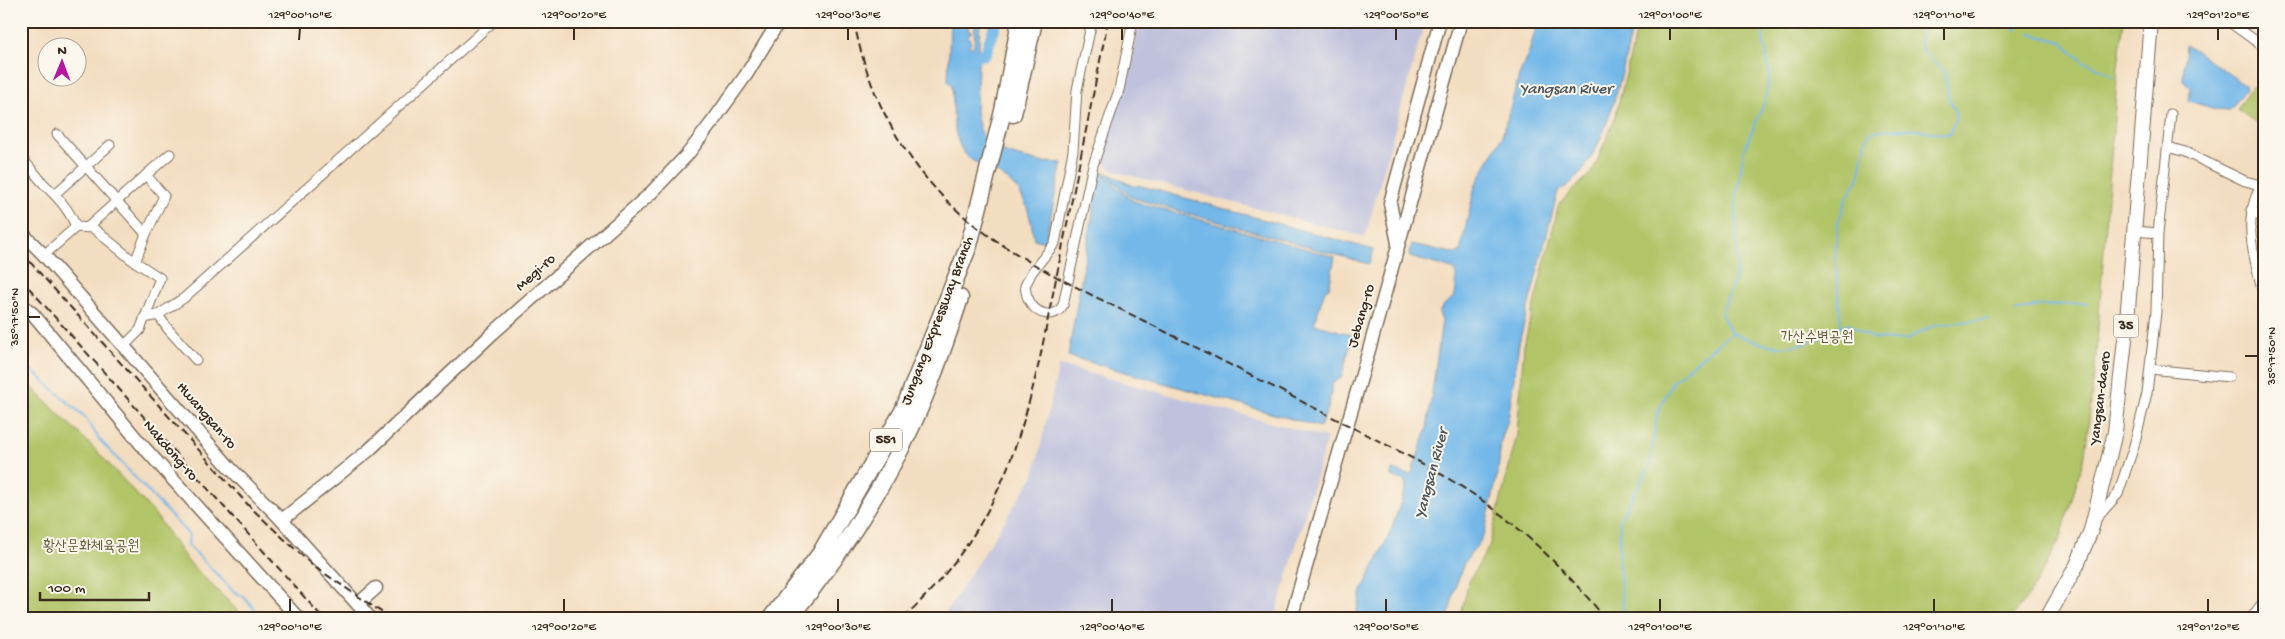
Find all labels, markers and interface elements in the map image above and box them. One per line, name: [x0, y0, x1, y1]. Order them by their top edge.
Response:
text: 129°00'10"E: [268, 9, 332, 23]
text: 129°00'20"E: [541, 9, 607, 23]
text: 129°00'30"E: [815, 9, 881, 23]
text: 129°00'40"E: [1089, 9, 1154, 23]
text: 129°00'50"E: [1363, 9, 1429, 23]
text: 129°01'00"E: [1638, 9, 1702, 23]
text: 129°01'10"E: [1913, 9, 1975, 23]
text: 129°01'20"E: [2186, 9, 2250, 23]
north arrow: [38, 38, 88, 88]
text: N: [57, 43, 67, 60]
water label: Yangsan River: [1520, 81, 1615, 100]
street label: Jungang Expressway Branch: [897, 234, 979, 408]
street label: Megi-ro: [512, 250, 560, 296]
street label: Jebang-ro: [1344, 282, 1380, 350]
text: 35°17'50"N: [9, 288, 23, 347]
road number: 35: [2114, 314, 2138, 338]
text: 35°17'50"N: [2266, 327, 2280, 386]
park label: 가산수변공원: [1781, 329, 1853, 347]
street label: Yangsan-daero: [2086, 350, 2116, 448]
street label: Hwangsan-ro: [172, 379, 240, 453]
street label: Nakdong-ro: [139, 417, 201, 485]
water label: Yangsan River: [1412, 424, 1455, 521]
road number: 551: [870, 428, 902, 452]
park label: 황산문화체육공원: [43, 538, 139, 556]
scale bar: [40, 569, 149, 601]
text: 100 m: [47, 580, 86, 598]
text: 129°00'10"E: [258, 621, 322, 635]
text: 129°00'20"E: [531, 621, 597, 635]
text: 129°00'30"E: [805, 621, 871, 635]
text: 129°00'40"E: [1079, 621, 1144, 635]
text: 129°00'50"E: [1353, 621, 1419, 635]
text: 129°01'00"E: [1628, 621, 1692, 635]
text: 129°01'10"E: [1903, 621, 1965, 635]
text: 129°01'20"E: [2176, 621, 2240, 635]

